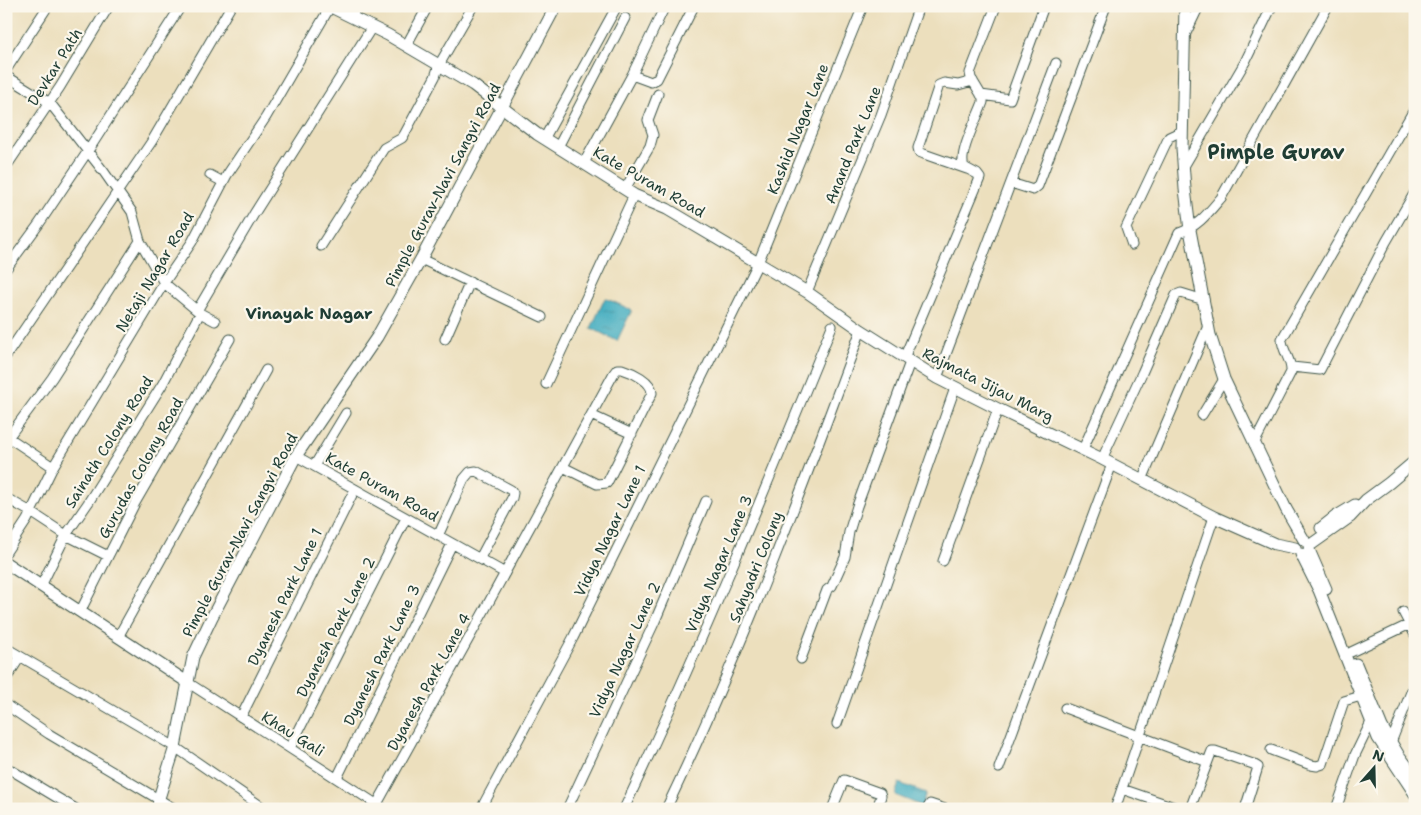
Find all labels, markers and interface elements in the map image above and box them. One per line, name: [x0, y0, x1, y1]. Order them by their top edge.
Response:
street label: Devkar Path: [23, 24, 87, 110]
street label: Kashid Nagar Lane: [763, 61, 833, 197]
street label: Pimple Gurav-Navi Sangvi Road: [381, 79, 506, 291]
street label: Anand Park Lane: [820, 83, 886, 207]
district label: Pimple Gurav: [1207, 139, 1345, 165]
street label: Kate Puram Road: [589, 142, 709, 222]
street label: Netaji Nagar Road: [111, 208, 199, 336]
district label: Vinayak Nagar: [245, 303, 373, 324]
street label: Rajmata Jijau Marg: [919, 343, 1057, 427]
street label: Sainath Colony Road: [60, 372, 158, 512]
street label: Gurudas Colony Road: [94, 394, 188, 542]
street label: Pimple Gurav-Navi Sangvi Road: [178, 429, 303, 641]
street label: Kate Puram Road: [322, 448, 443, 527]
street label: Vidya Nagar Lane 1: [570, 462, 650, 600]
street label: Vidya Nagar Lane 3: [681, 492, 757, 636]
street label: Sahyadri Colony: [725, 508, 787, 626]
street label: Dyanesh Park Lane 1: [243, 525, 327, 669]
street label: Dyanesh Park Lane 2: [292, 553, 380, 701]
street label: Vidya Nagar Lane 2: [585, 579, 665, 721]
street label: Dyanesh Park Lane 3: [339, 581, 425, 729]
street label: Dyanesh Park Lane 4: [383, 609, 475, 755]
street label: Khau Gali: [258, 707, 328, 761]
north arrow: [1348, 742, 1398, 792]
text: N: [1370, 745, 1387, 766]

